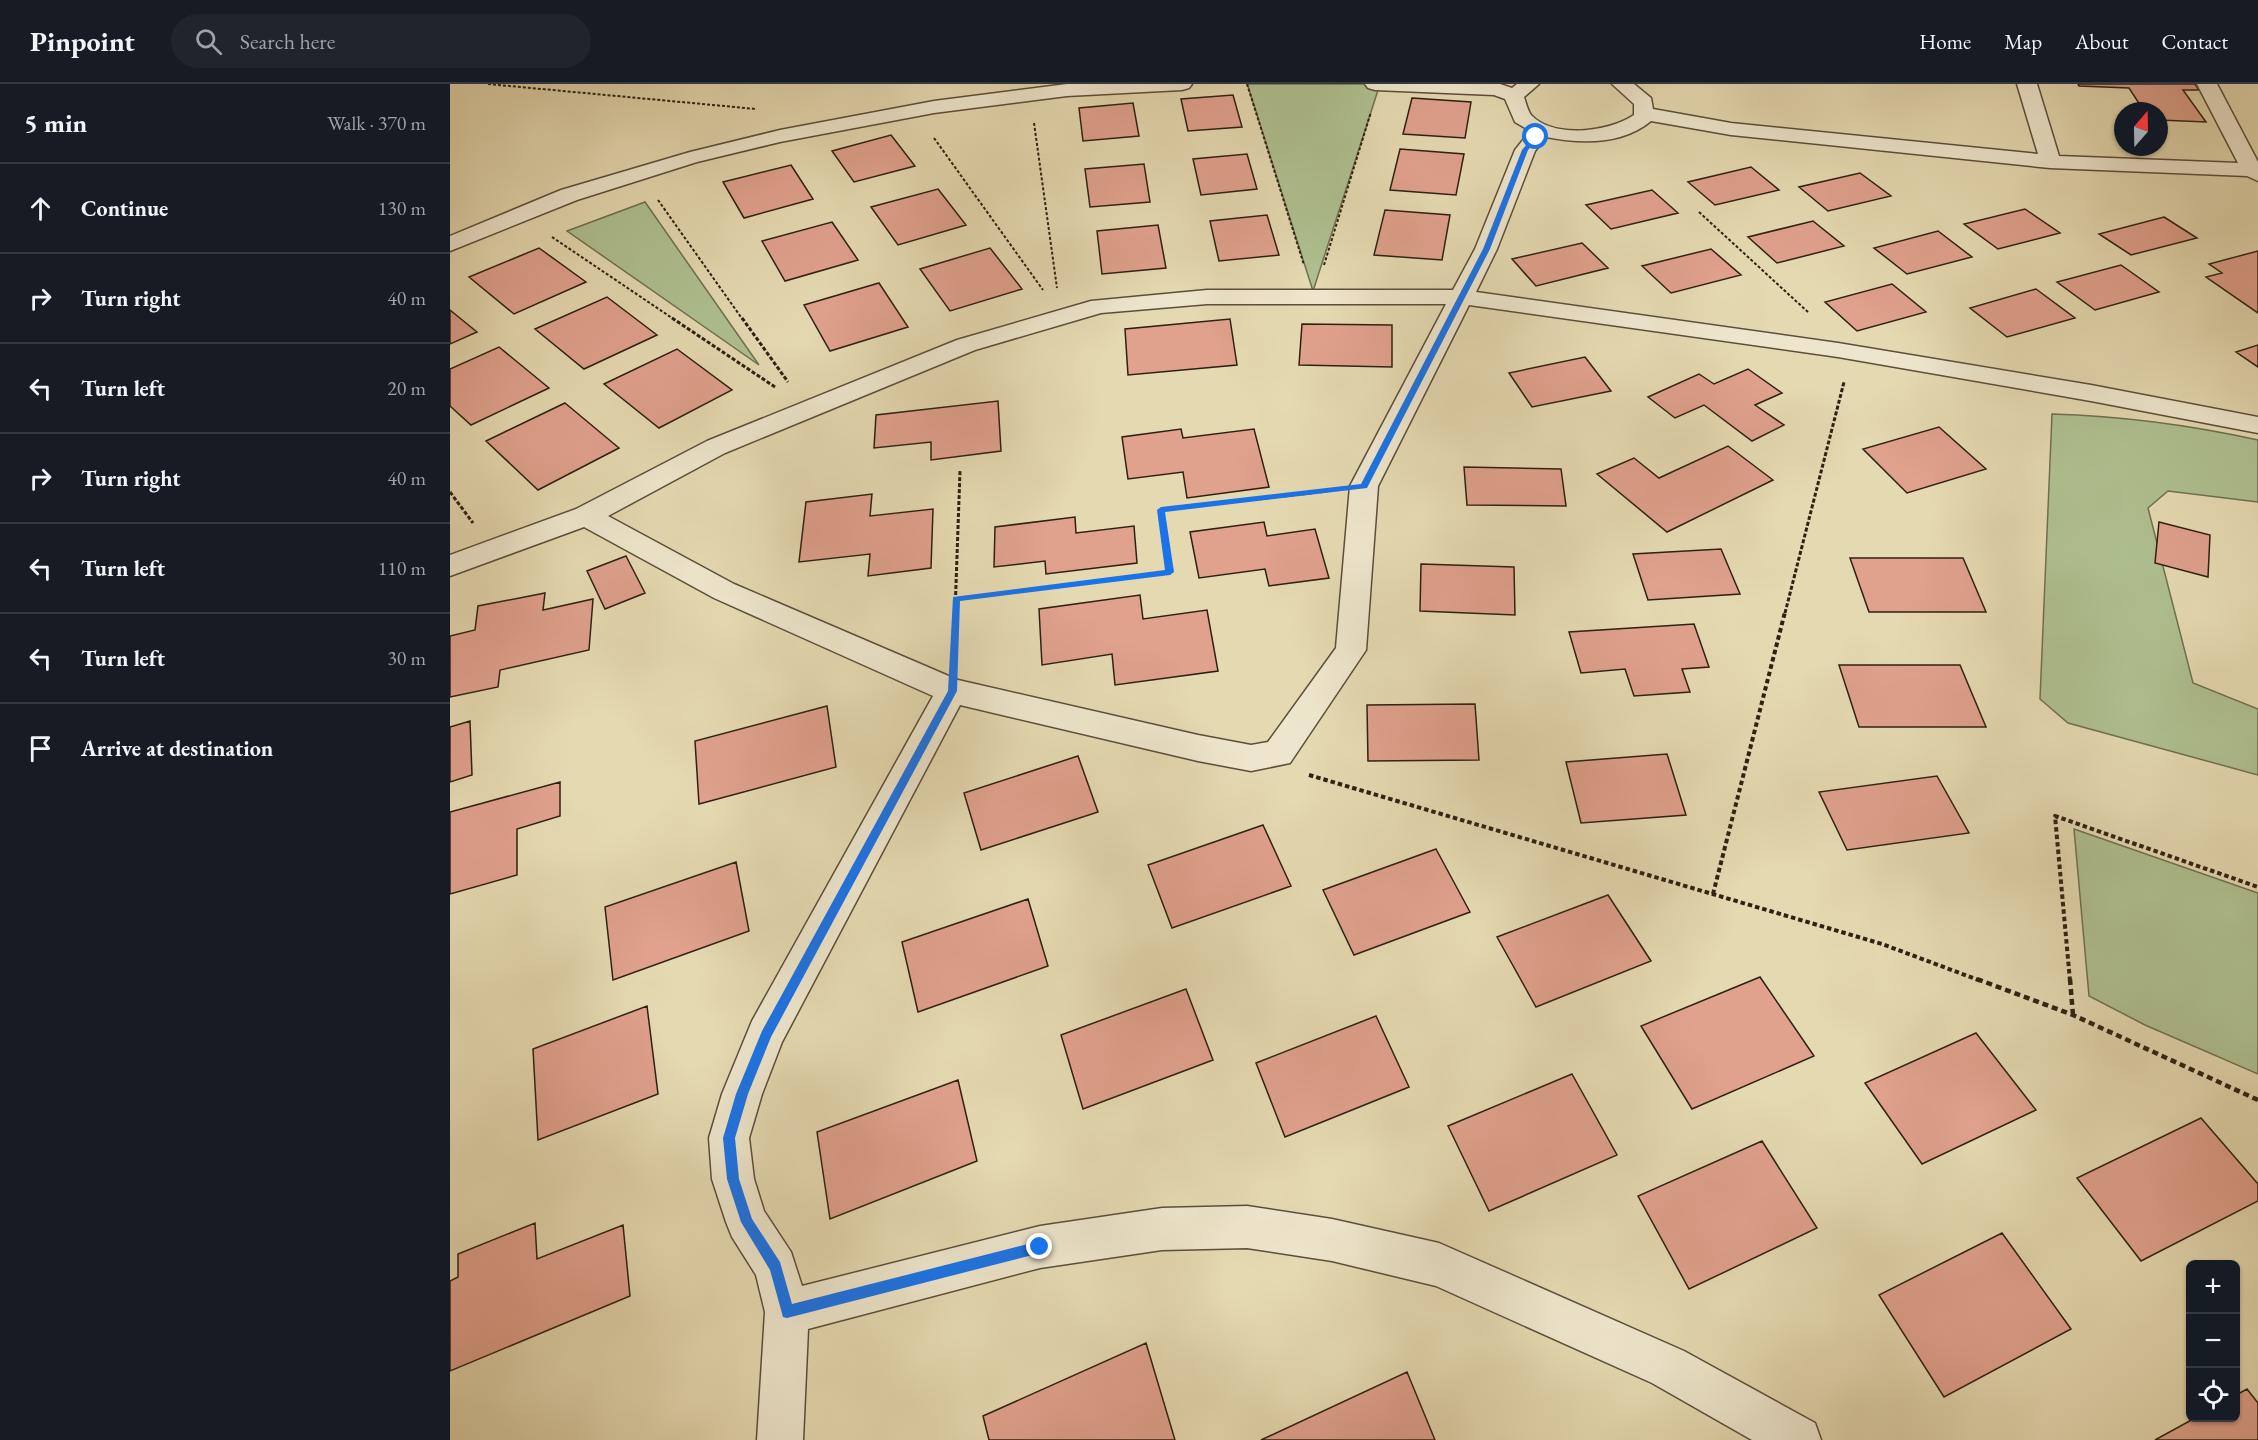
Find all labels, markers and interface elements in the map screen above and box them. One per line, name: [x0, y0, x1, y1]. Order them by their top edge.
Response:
search box: [171, 14, 591, 68]
text: Pinpoint: [30, 23, 135, 59]
icon: search: [192, 25, 225, 58]
text: Search here: [240, 27, 335, 56]
text: Home: [1919, 28, 1971, 55]
text: Map: [2004, 28, 2042, 55]
text: About: [2075, 28, 2128, 55]
text: Contact: [2161, 28, 2228, 55]
north arrow: [2114, 102, 2168, 156]
text: 5 min: [24, 106, 87, 140]
text: Walk · 370 m: [327, 110, 426, 136]
route start: [1522, 123, 1548, 149]
icon: ahead: [24, 192, 57, 225]
text: Continue: [81, 194, 168, 223]
text: 130 m: [378, 195, 426, 221]
icon: right: [24, 282, 57, 315]
text: Turn right: [81, 284, 180, 313]
text: 40 m: [387, 285, 426, 311]
icon: left: [24, 372, 57, 405]
text: Turn left: [81, 374, 165, 403]
text: 20 m: [387, 375, 426, 401]
icon: right: [24, 462, 57, 495]
text: Turn right: [81, 464, 180, 493]
text: 40 m: [387, 465, 426, 491]
icon: left: [24, 552, 57, 585]
text: Turn left: [81, 554, 165, 583]
text: 110 m: [378, 555, 426, 581]
icon: left: [24, 642, 57, 675]
text: Turn left: [81, 644, 165, 673]
text: 30 m: [387, 645, 426, 671]
icon: arrive: [24, 732, 57, 765]
text: Arrive at destination: [81, 734, 273, 763]
route end: [1026, 1233, 1052, 1259]
map controls: [2186, 1260, 2240, 1422]
button: +: [2186, 1260, 2240, 1314]
button: −: [2186, 1314, 2240, 1368]
button: locate: [2186, 1368, 2240, 1422]

